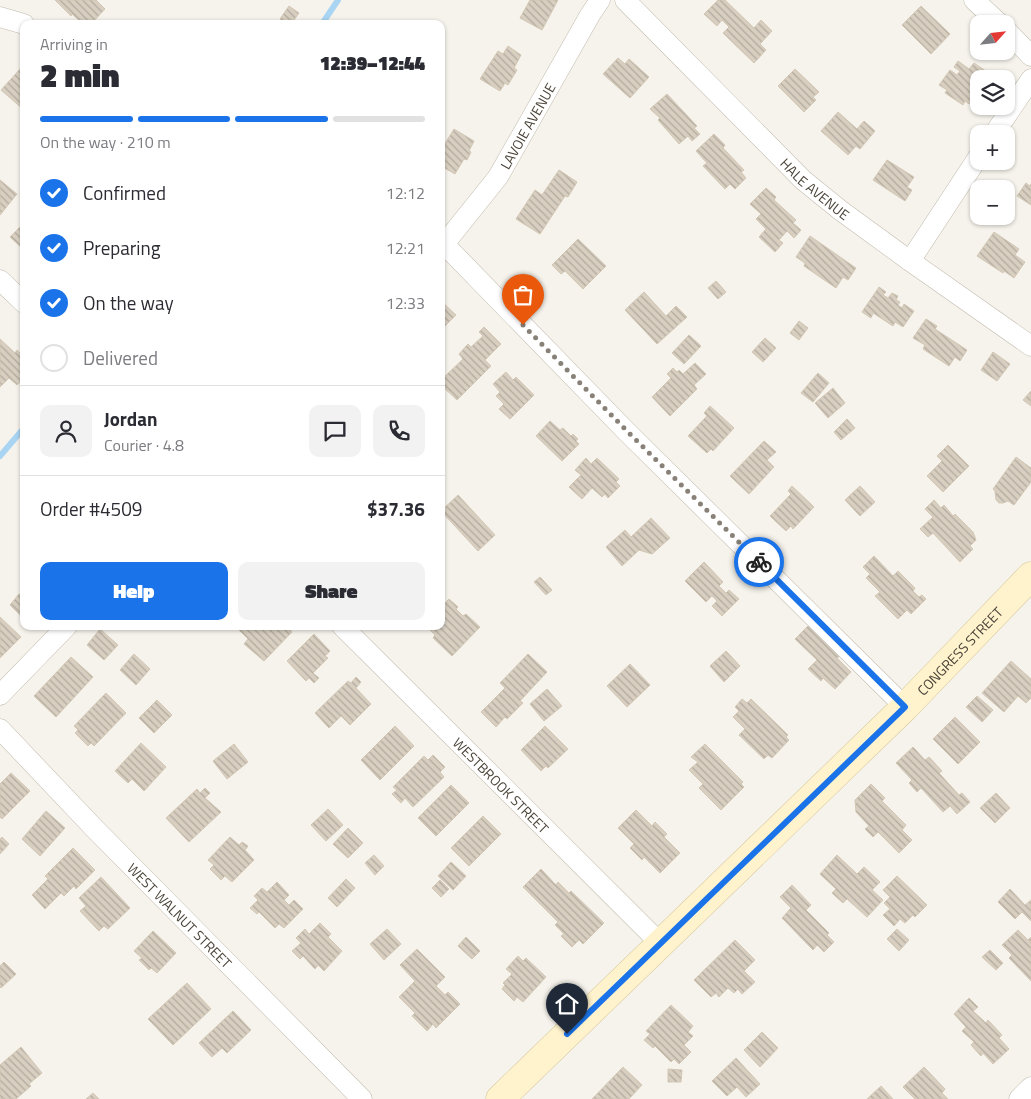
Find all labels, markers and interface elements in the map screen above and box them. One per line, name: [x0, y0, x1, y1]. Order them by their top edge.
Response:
north arrow: [970, 15, 1015, 60]
map controls: [970, 15, 1015, 225]
text: Arriving in: [40, 32, 108, 56]
text: 12:39–12:44: [320, 48, 425, 77]
text: 2 min: [40, 51, 120, 99]
button: layers: [970, 70, 1015, 115]
street label: LAVOIE AVENUE: [494, 78, 560, 173]
button: +: [970, 125, 1015, 170]
text: On the way · 210 m: [40, 130, 171, 154]
street label: HALE AVENUE: [776, 153, 854, 224]
text: Confirmed: [83, 178, 166, 207]
icon: check: [40, 179, 68, 207]
button: −: [970, 180, 1015, 225]
text: 12:12: [386, 181, 425, 205]
text: Preparing: [83, 233, 160, 262]
icon: check: [40, 234, 68, 262]
text: 12:21: [386, 236, 425, 260]
pin: [502, 274, 544, 325]
icon: bag: [509, 281, 537, 309]
text: On the way: [83, 288, 174, 317]
icon: check: [40, 289, 68, 317]
text: 12:33: [386, 291, 425, 315]
text: Delivered: [83, 343, 158, 372]
text: Jordan: [104, 404, 157, 433]
button: person: [40, 405, 92, 457]
button: chat: [309, 405, 361, 457]
button: phone: [373, 405, 425, 457]
text: Courier · 4.8: [104, 433, 184, 457]
text: Order #4509: [40, 494, 142, 523]
text: $37.36: [367, 494, 425, 523]
courier: [734, 537, 784, 587]
icon: bike: [745, 548, 773, 576]
button: Help: [40, 562, 228, 620]
button: Share: [238, 562, 425, 620]
street label: CONGRESS STREET: [912, 601, 1007, 700]
street label: WESTBROOK STREET: [448, 732, 555, 838]
street label: WEST WALNUT STREET: [123, 858, 238, 973]
pin: [546, 983, 588, 1034]
icon: home: [553, 990, 581, 1018]

